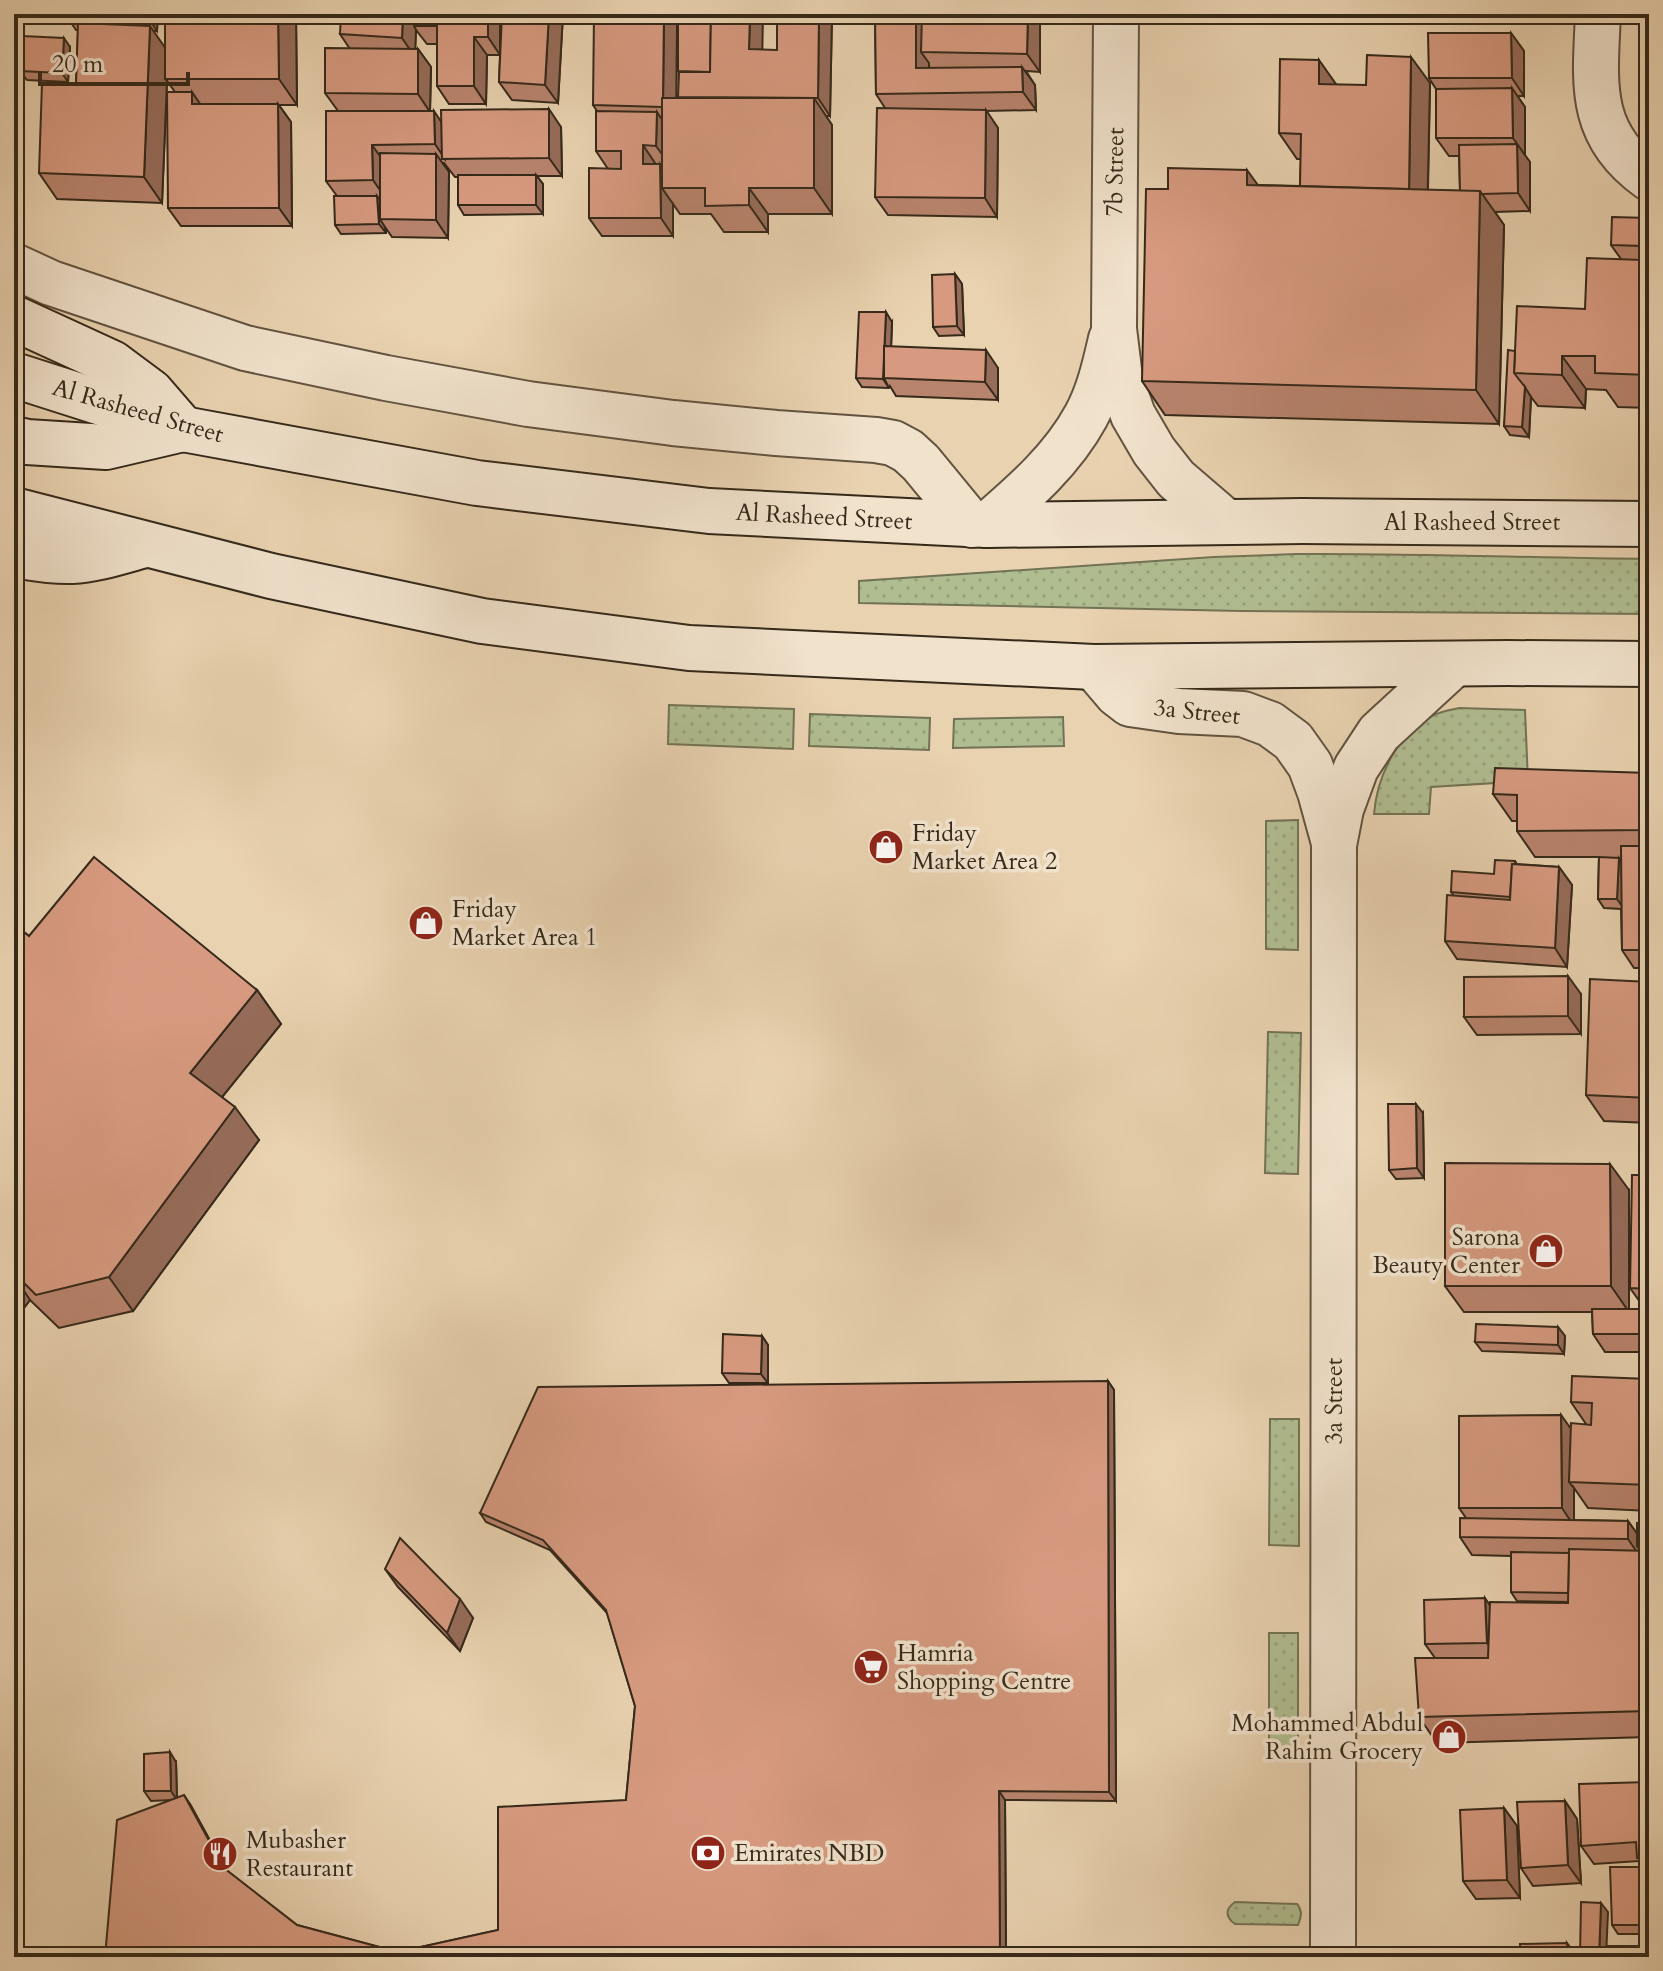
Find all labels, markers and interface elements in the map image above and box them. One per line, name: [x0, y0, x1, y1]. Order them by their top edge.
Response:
scale bar: [40, 36, 188, 86]
text: 20 m: [52, 48, 104, 81]
street label: 7b Street: [1098, 127, 1132, 217]
street label: Al Rasheed Street: [49, 371, 228, 451]
street label: Al Rasheed Street: [735, 496, 913, 538]
street label: Al Rasheed Street: [1384, 506, 1561, 539]
street label: 3a Street: [1152, 691, 1242, 733]
place label: Friday Market Area 2: [912, 817, 1057, 878]
shop icon: Friday Market Area 2: [867, 828, 905, 866]
place label: Friday Market Area 1: [452, 893, 597, 954]
shop icon: Friday Market Area 1: [407, 904, 445, 942]
place label: Sarona Beauty Center: [1372, 1221, 1521, 1282]
shop icon: Sarona Beauty Center: [1527, 1232, 1565, 1270]
street label: 3a Street: [1318, 1357, 1351, 1444]
place label: Hamria Shopping Centre: [897, 1637, 1071, 1698]
supermarket icon: Hamria Shopping Centre: [852, 1648, 890, 1686]
place label: Mohammed Abdul Rahim Grocery: [1231, 1707, 1423, 1768]
shop icon: Mohammed Abdul Rahim Grocery: [1430, 1718, 1468, 1756]
place label: Mubasher Restaurant: [246, 1824, 353, 1885]
bank icon: Emirates NBD: [689, 1834, 727, 1872]
restaurant icon: Mubasher Restaurant: [201, 1835, 239, 1873]
place label: Emirates NBD: [734, 1837, 884, 1870]

